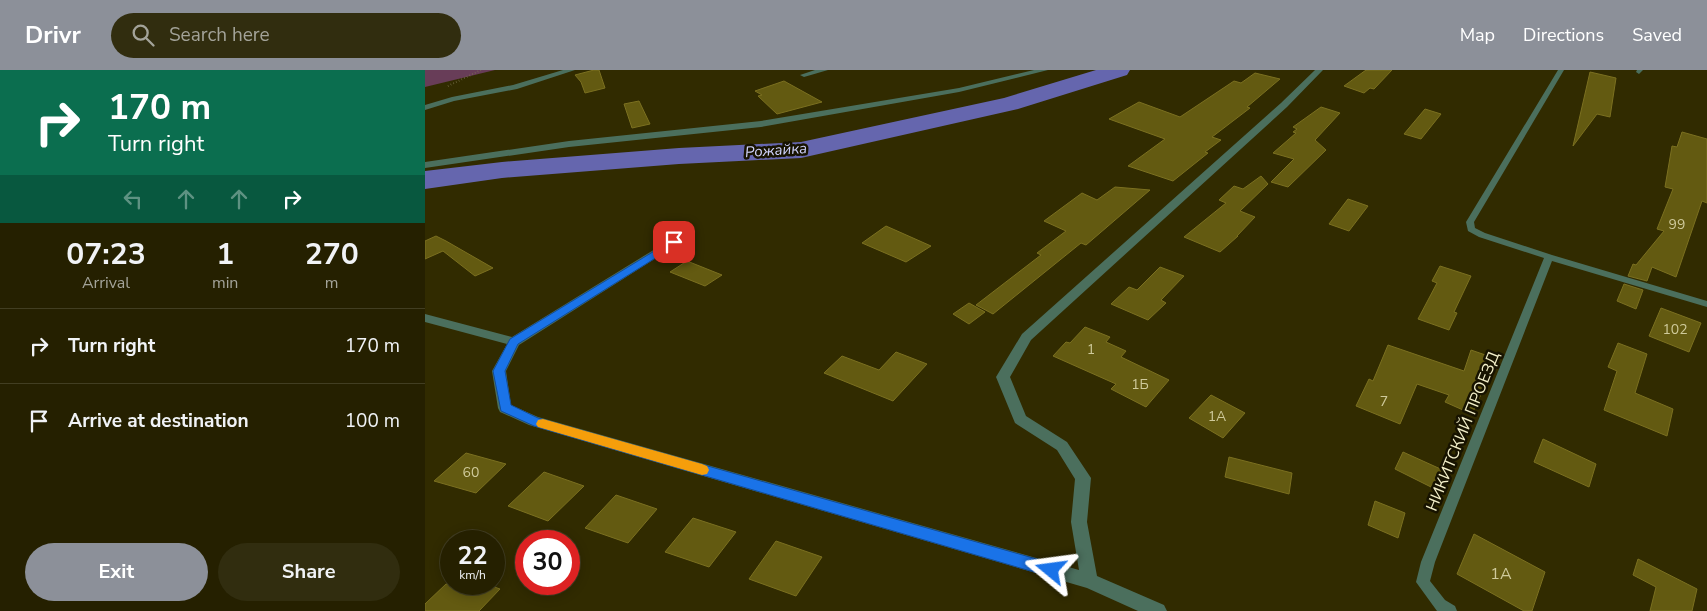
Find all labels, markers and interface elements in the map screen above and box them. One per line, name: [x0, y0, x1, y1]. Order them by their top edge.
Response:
search box: [111, 13, 461, 58]
text: Drivr: [25, 19, 81, 51]
icon: search: [129, 21, 157, 49]
text: Search here: [169, 22, 270, 48]
text: Map: [1460, 23, 1495, 47]
text: Directions: [1523, 23, 1604, 47]
text: Saved: [1632, 23, 1682, 47]
text: 170 m: [108, 84, 211, 131]
icon: right: [25, 90, 90, 155]
text: Turn right: [108, 129, 204, 159]
water label: Рожайка: [744, 138, 808, 162]
icon: left: [119, 185, 147, 213]
icon: ahead: [172, 185, 200, 213]
icon: ahead: [225, 185, 253, 213]
icon: right: [278, 185, 306, 213]
house number: 99: [1669, 215, 1685, 234]
pin: [653, 221, 695, 263]
icon: arrive: [660, 228, 688, 256]
text: 07:23: [66, 234, 146, 275]
text: 1: [216, 234, 234, 275]
text: 270: [305, 234, 359, 275]
text: Arrival: [82, 272, 130, 294]
text: min: [212, 272, 238, 294]
text: m: [325, 272, 339, 294]
house number: 102: [1662, 320, 1688, 339]
icon: right: [25, 332, 53, 360]
text: Turn right: [68, 333, 155, 359]
text: 170 m: [345, 333, 400, 359]
house number: 1: [1087, 340, 1095, 359]
street label: НИКИТСКИЙ ПРОЕЗД: [1421, 348, 1505, 514]
house number: 1Б: [1131, 375, 1149, 394]
house number: 7: [1380, 392, 1388, 411]
icon: arrive: [25, 407, 53, 435]
house number: 1А: [1208, 407, 1226, 426]
text: Arrive at destination: [68, 408, 249, 434]
text: 100 m: [345, 408, 400, 434]
house number: 60: [463, 463, 479, 482]
speed limit sign: 30: [515, 530, 580, 595]
text: 22: [457, 539, 488, 573]
button: Exit: [25, 543, 208, 601]
button: Share: [218, 543, 400, 601]
position arrow: [1024, 543, 1076, 595]
house number: 1А: [1490, 563, 1512, 585]
text: km/h: [459, 567, 486, 583]

